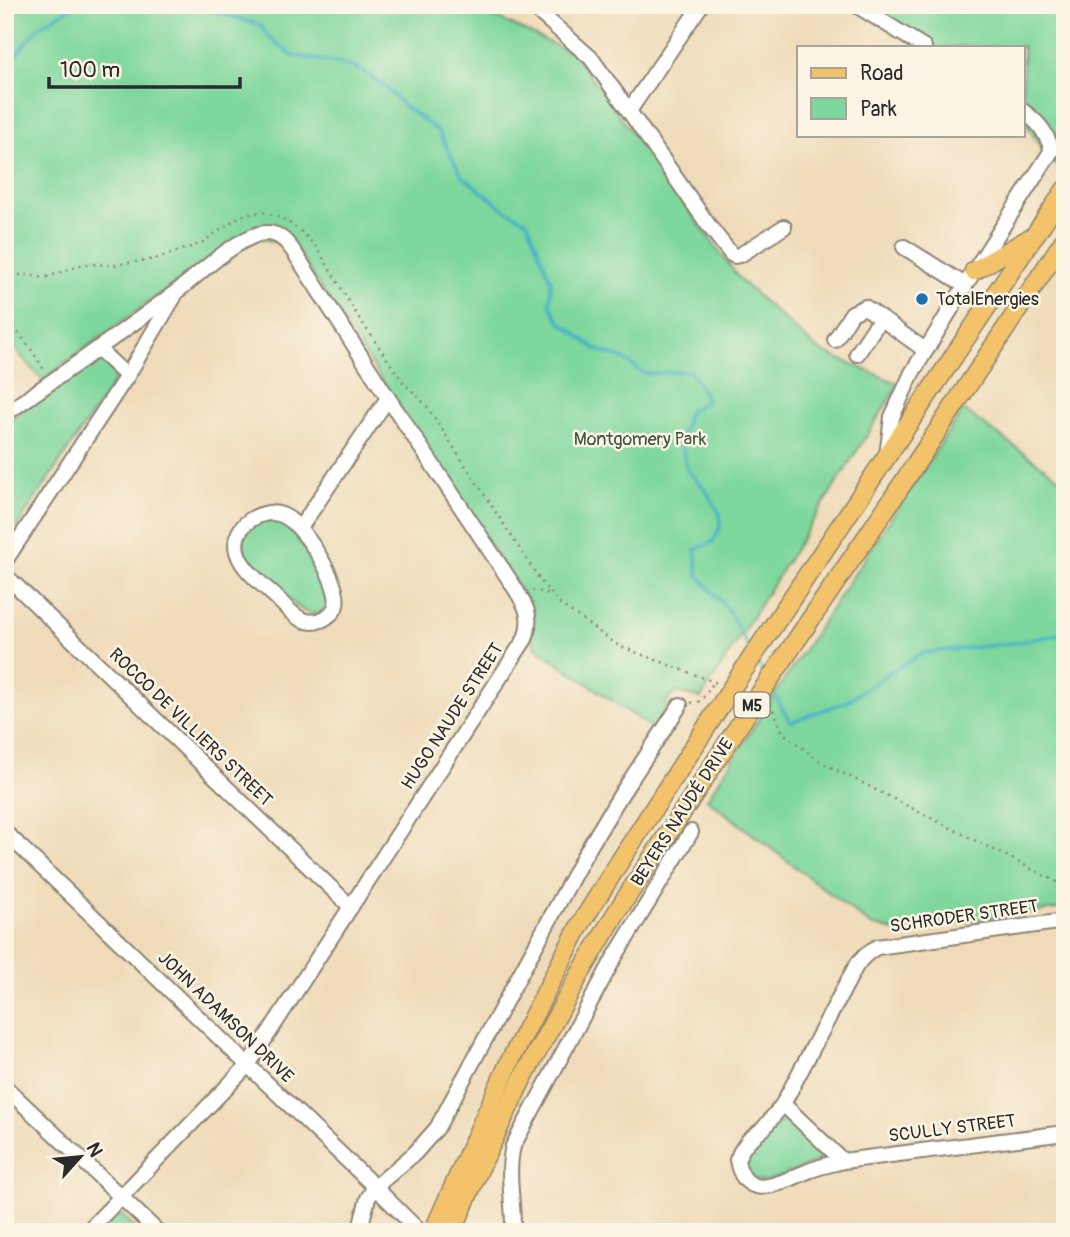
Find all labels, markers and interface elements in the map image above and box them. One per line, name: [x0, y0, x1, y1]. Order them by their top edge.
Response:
scale bar: [49, 46, 240, 90]
legend: [797, 46, 1024, 136]
text: 100 m: [60, 57, 120, 84]
text: Road: [860, 60, 904, 87]
text: Park: [860, 96, 897, 123]
place label: TotalEnergies: [936, 288, 1039, 311]
marker: TotalEnergies: [914, 291, 930, 307]
park label: Montgomery Park: [574, 428, 707, 451]
street label: HUGO NAUDE STREET: [396, 638, 509, 794]
street label: ROCCO DE VILLIERS STREET: [104, 643, 277, 811]
road number: M5: [734, 692, 770, 718]
street label: BEYERS NAUDÉ DRIVE: [626, 734, 739, 891]
street label: SCHRODER STREET: [888, 895, 1040, 938]
street label: JOHN ADAMSON DRIVE: [153, 947, 298, 1088]
street label: SCULLY STREET: [887, 1109, 1017, 1148]
north arrow: [46, 1122, 116, 1192]
text: N: [81, 1139, 108, 1161]

